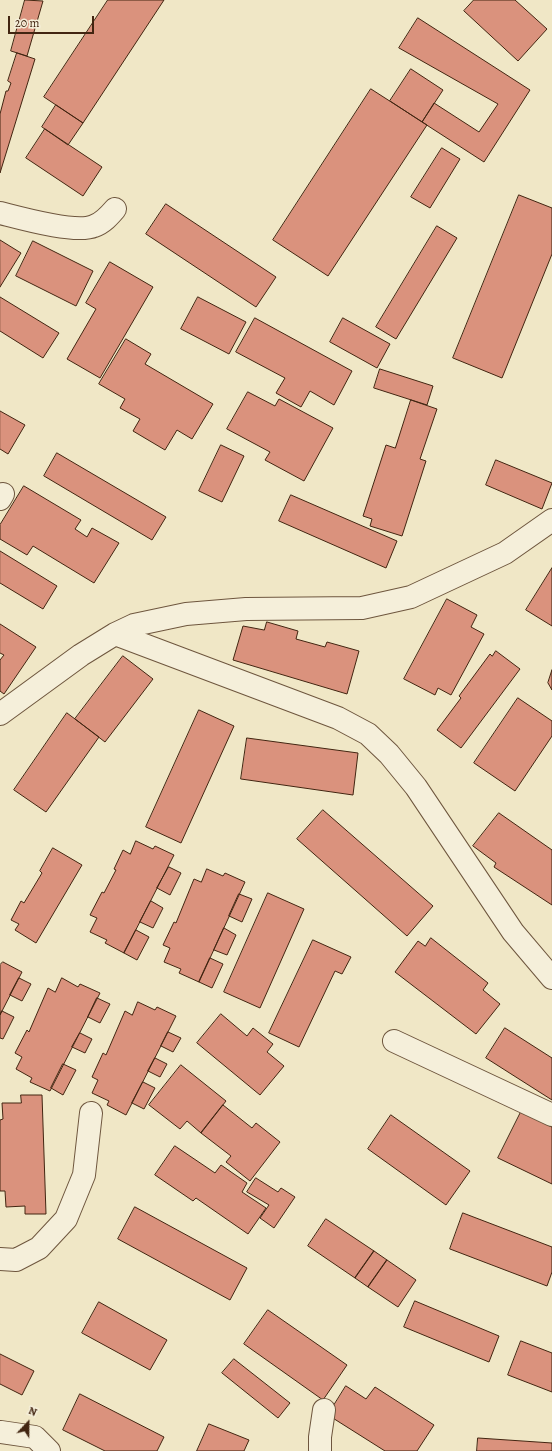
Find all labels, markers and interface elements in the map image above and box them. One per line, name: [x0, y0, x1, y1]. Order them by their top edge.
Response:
scale bar: [10, 8, 96, 34]
text: 20 m: [15, 15, 39, 31]
north arrow: [8, 1403, 48, 1443]
text: N: [26, 1403, 39, 1420]

